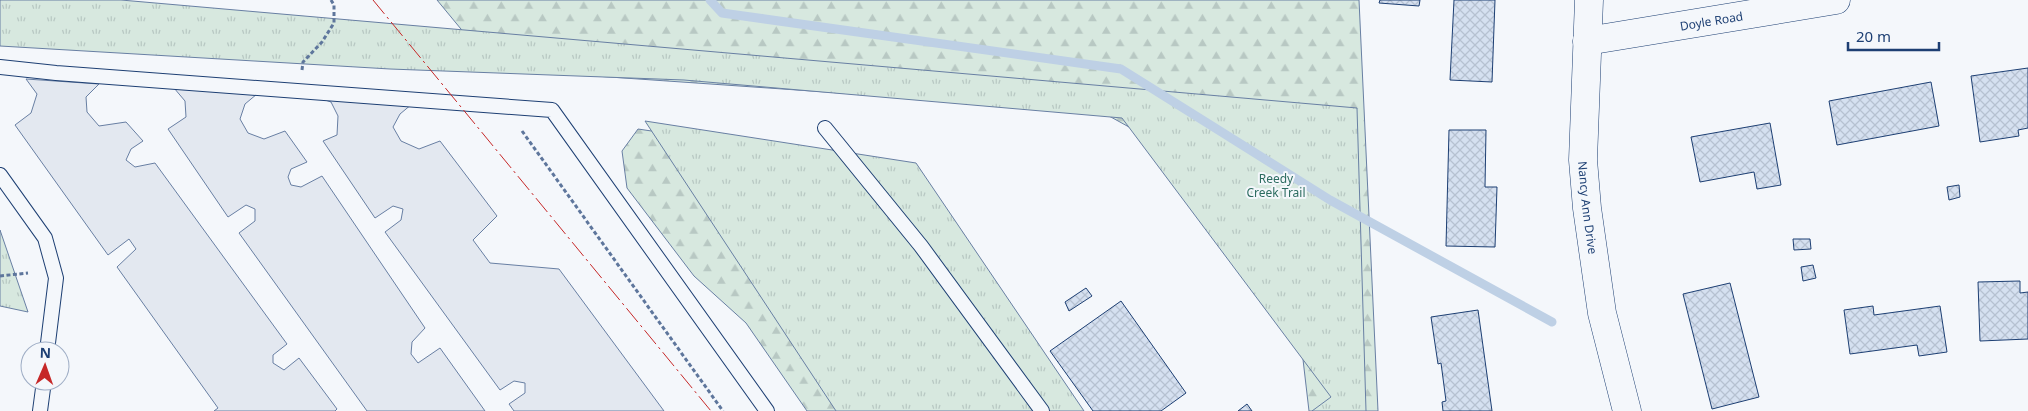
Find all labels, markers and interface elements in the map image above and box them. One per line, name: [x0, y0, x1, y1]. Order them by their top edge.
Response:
street label: Doyle Road: [1678, 7, 1744, 34]
scale bar: [1848, 20, 1939, 52]
text: 20 m: [1856, 26, 1891, 46]
street label: Nancy Ann Drive: [1575, 160, 1602, 256]
park label: Reedy Creek Trail: [1246, 170, 1306, 201]
north arrow: [20, 341, 70, 391]
text: N: [39, 343, 51, 362]

